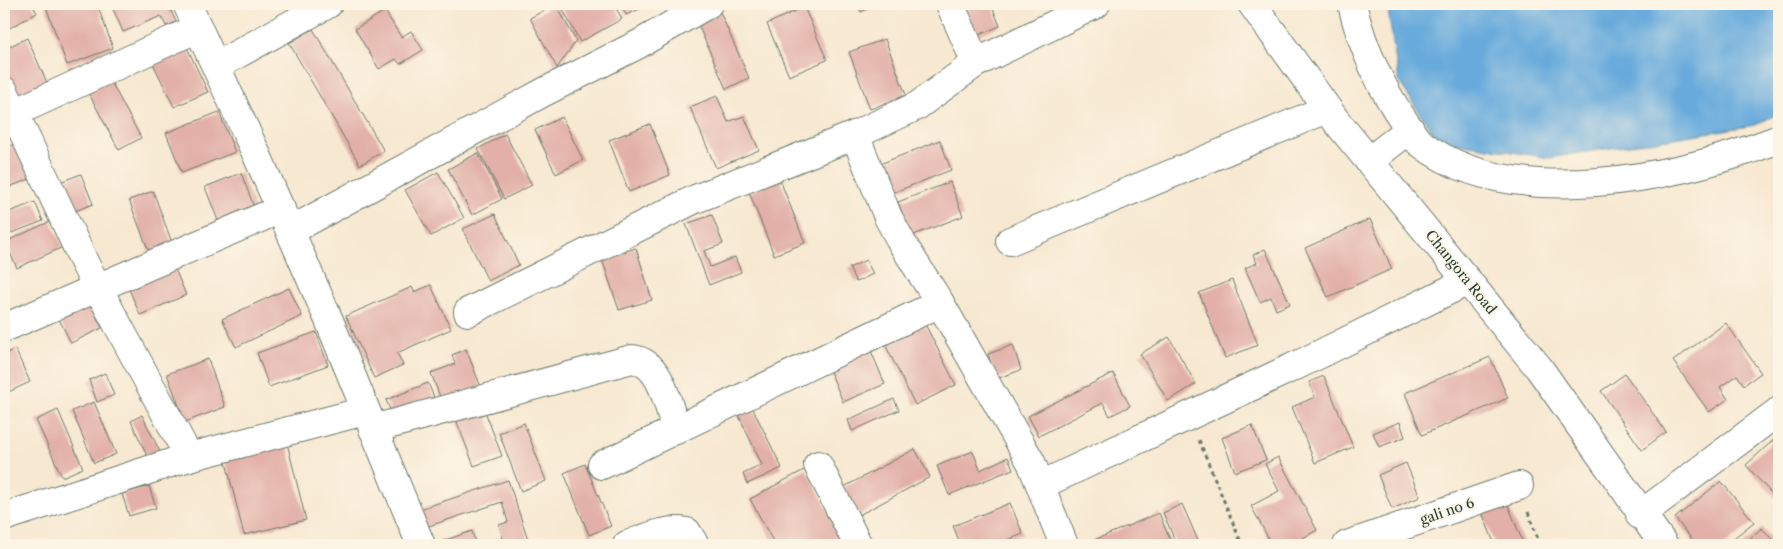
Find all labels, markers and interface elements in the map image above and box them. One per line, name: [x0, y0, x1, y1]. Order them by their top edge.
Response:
street label: Changora Road: [1422, 226, 1501, 318]
street label: gali no 6: [1418, 493, 1476, 529]

